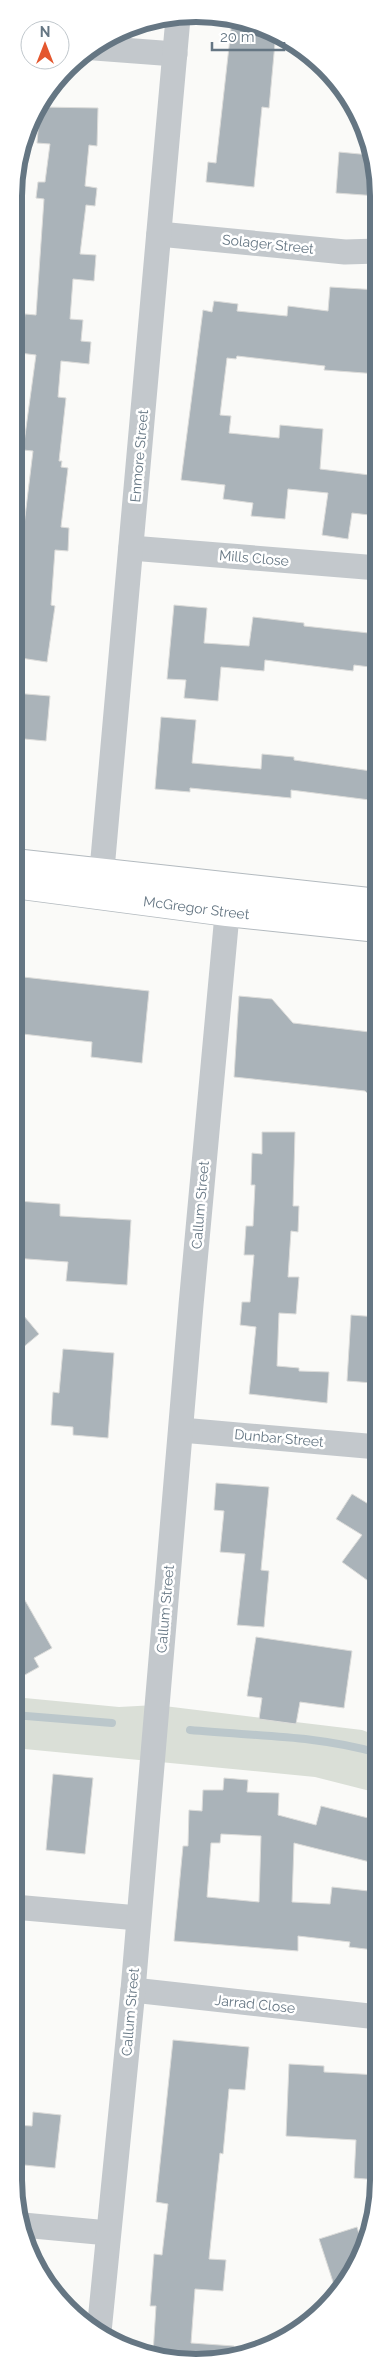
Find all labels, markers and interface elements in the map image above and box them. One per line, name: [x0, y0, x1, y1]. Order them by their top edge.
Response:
north arrow: [20, 20, 70, 70]
scale bar: [212, 20, 284, 52]
text: N: [40, 24, 50, 40]
text: 20 m: [220, 28, 255, 46]
street label: Solager Street: [221, 231, 315, 257]
street label: Enmore Street: [127, 409, 151, 503]
street label: Mills Close: [218, 547, 290, 569]
street label: McGregor Street: [142, 893, 251, 922]
street label: Callum Street: [188, 1160, 212, 1250]
street label: Dunbar Street: [234, 1426, 325, 1450]
street label: Callum Street: [153, 1564, 177, 1654]
street label: Callum Street: [118, 1967, 142, 2057]
street label: Jarrad Close: [214, 1992, 296, 2016]

